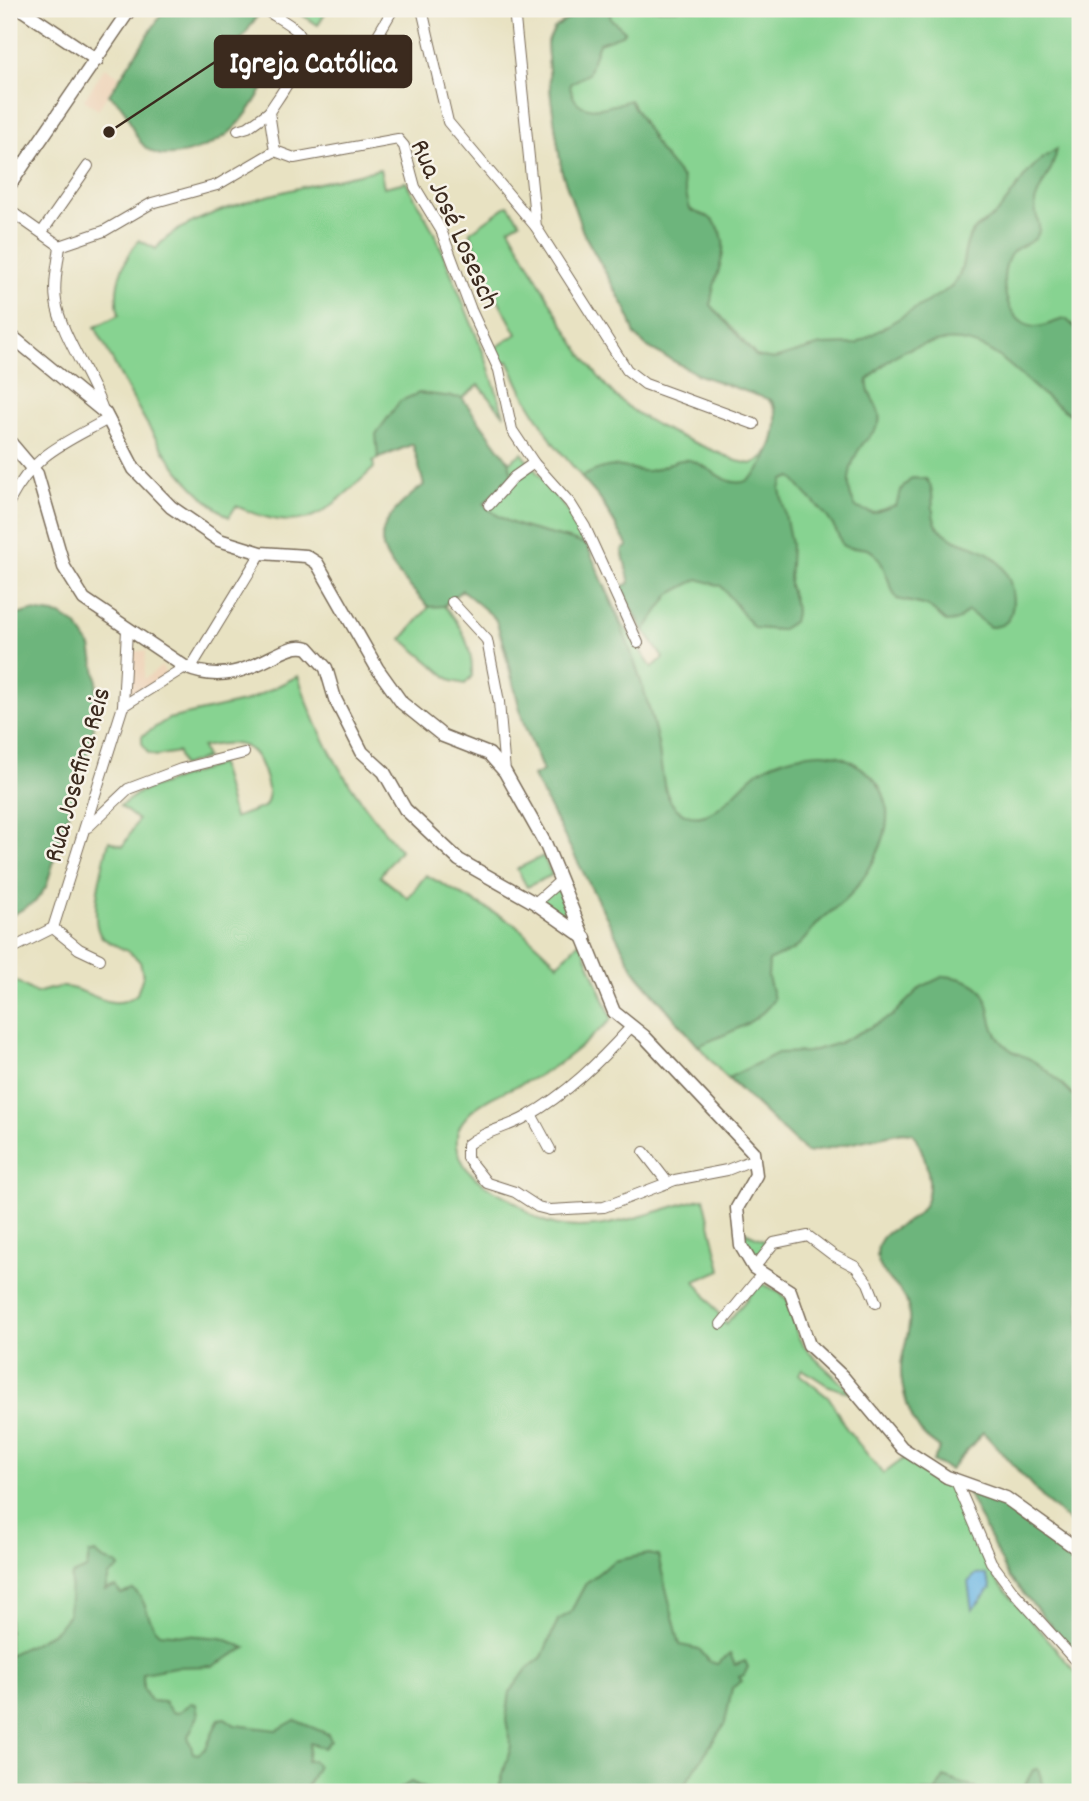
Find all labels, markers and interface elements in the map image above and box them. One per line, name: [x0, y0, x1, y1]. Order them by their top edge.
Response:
callout: Igreja Católica: [215, 36, 411, 87]
text: Igreja Católica: [229, 45, 398, 88]
street label: Rua José Losesch: [397, 134, 508, 316]
street label: Rua Josefina Reis: [36, 683, 124, 868]

